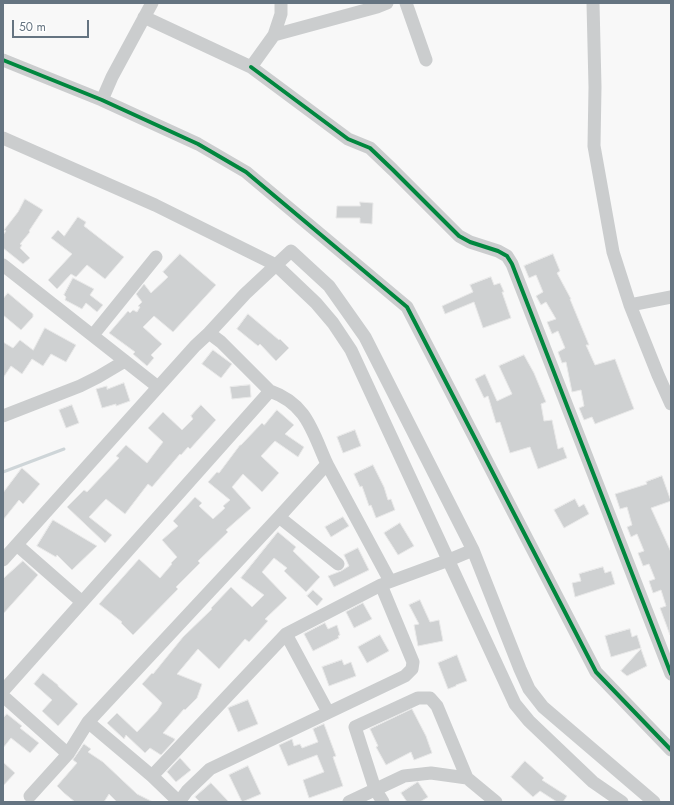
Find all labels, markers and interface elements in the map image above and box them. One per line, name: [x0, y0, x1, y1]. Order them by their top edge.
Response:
scale bar: [14, 12, 91, 38]
text: 50 m: [19, 18, 46, 36]

